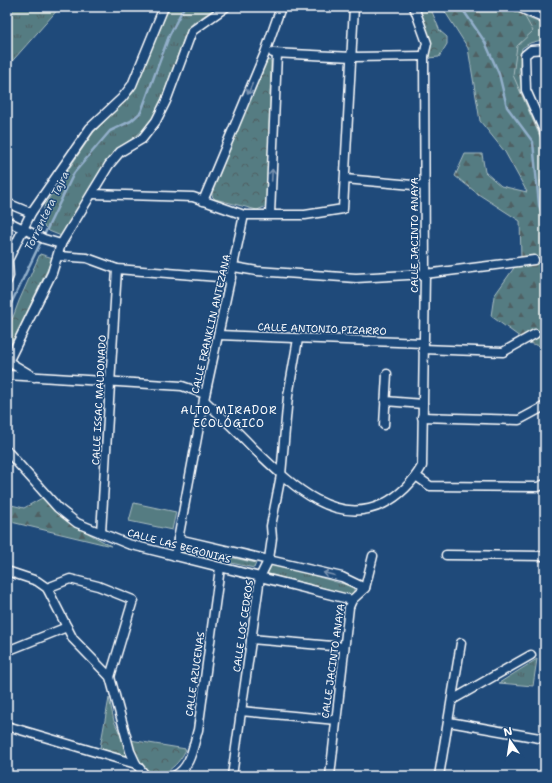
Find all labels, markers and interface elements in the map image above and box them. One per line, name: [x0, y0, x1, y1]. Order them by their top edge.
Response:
one-way arrow: [245, 82, 253, 94]
water label: Torrentera Tajra: [21, 169, 73, 253]
one-way arrow: [268, 169, 276, 182]
street label: CALLE JACINTO ANAYA: [408, 177, 421, 293]
street label: CALLE FRANKLIN ANTEZANA: [189, 253, 233, 395]
street label: CALLE ANTONIO PIZARRO: [257, 320, 387, 338]
street label: CALLE ISSAC MALDONADO: [89, 335, 109, 465]
district label: ALTO MIRADOR ECOLÓGICO: [180, 403, 278, 431]
street label: CALLE LAS BEGONIAS: [126, 526, 233, 566]
one-way arrow: [323, 569, 336, 577]
street label: CALLE LOS CEDROS: [230, 579, 256, 673]
street label: CALLE JACINTO ANAYA: [319, 603, 347, 719]
street label: CALLE AZUCENAS: [183, 630, 207, 717]
north arrow: [490, 721, 530, 761]
text: N: [502, 723, 514, 740]

